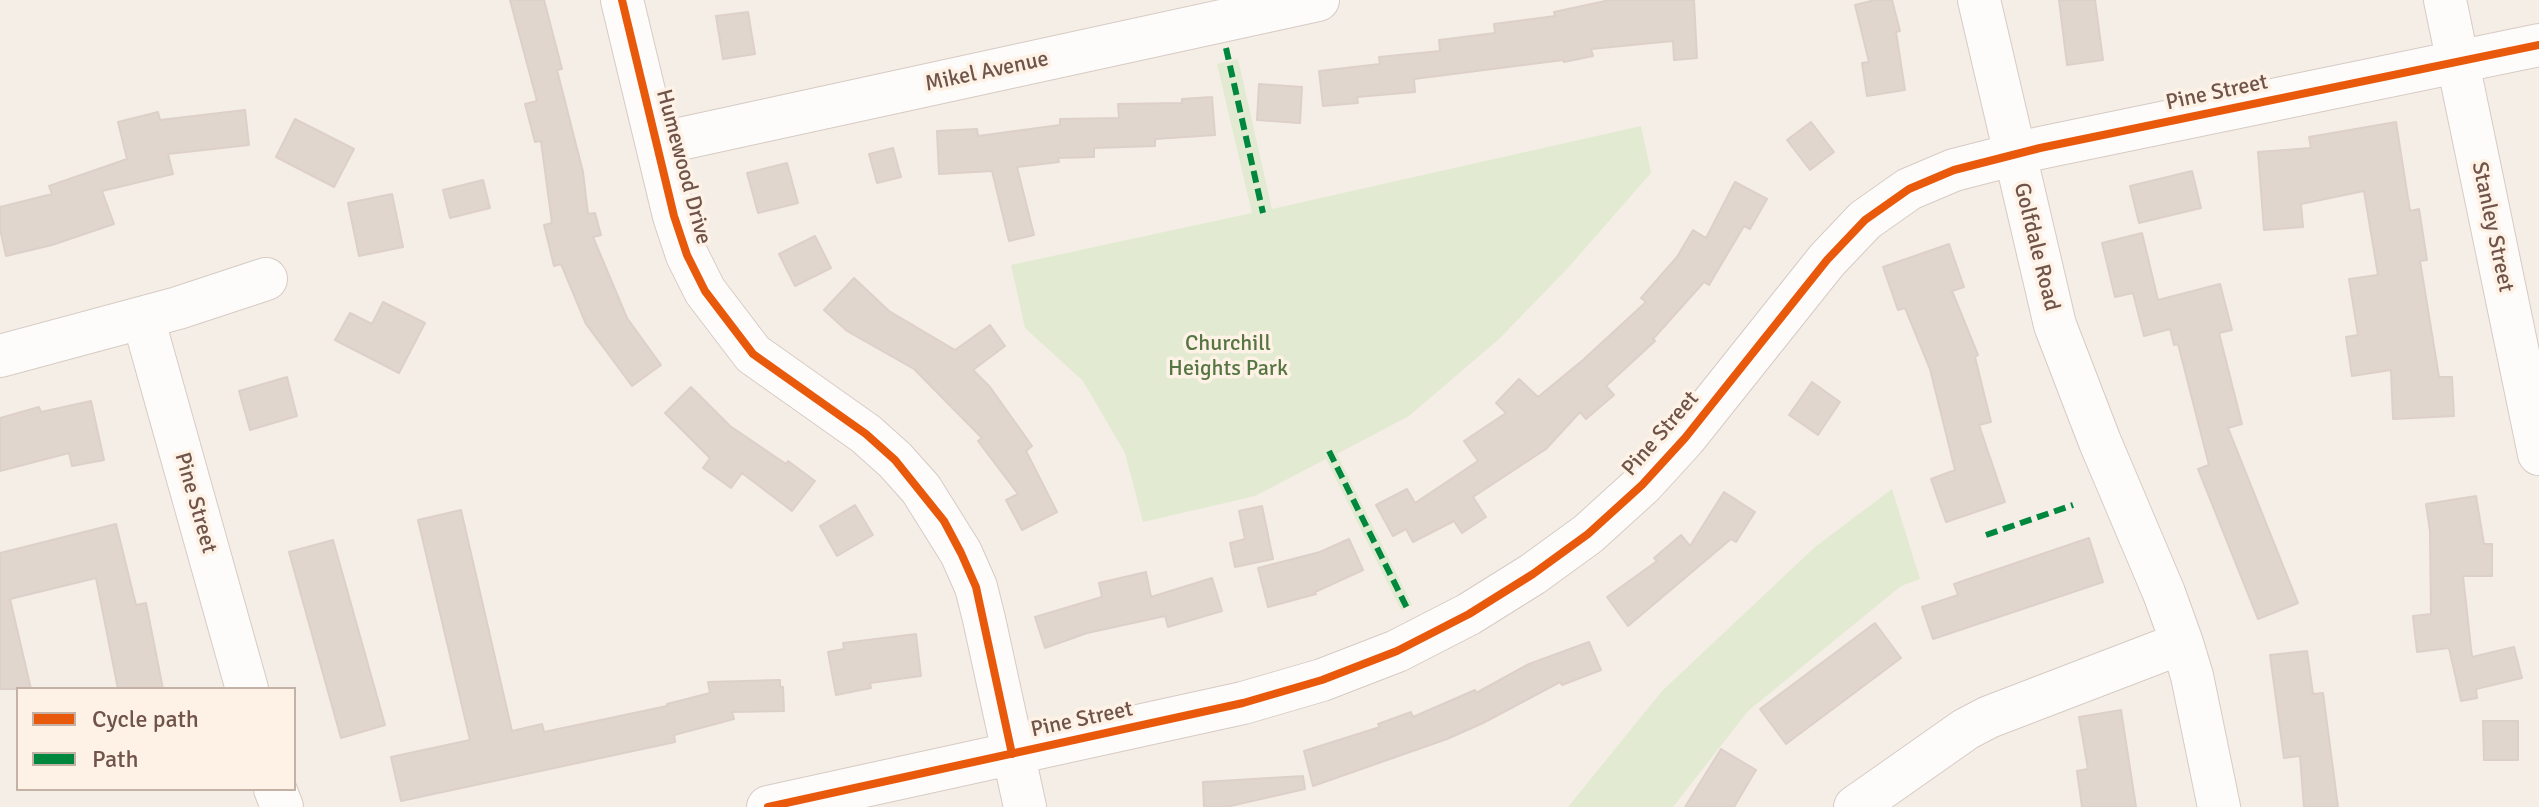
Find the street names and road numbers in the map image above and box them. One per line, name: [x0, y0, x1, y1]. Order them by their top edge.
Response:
street label: Mikel Avenue: [923, 46, 1051, 98]
street label: Pine Street: [2164, 69, 2270, 117]
street label: Humewood Drive: [650, 87, 716, 247]
street label: Stanley Street: [2465, 159, 2519, 295]
street label: Golfdale Road: [2007, 180, 2065, 314]
street label: Pine Street: [1617, 386, 1705, 482]
street label: Pine Street: [168, 450, 222, 556]
street label: Pine Street: [1029, 696, 1135, 744]

